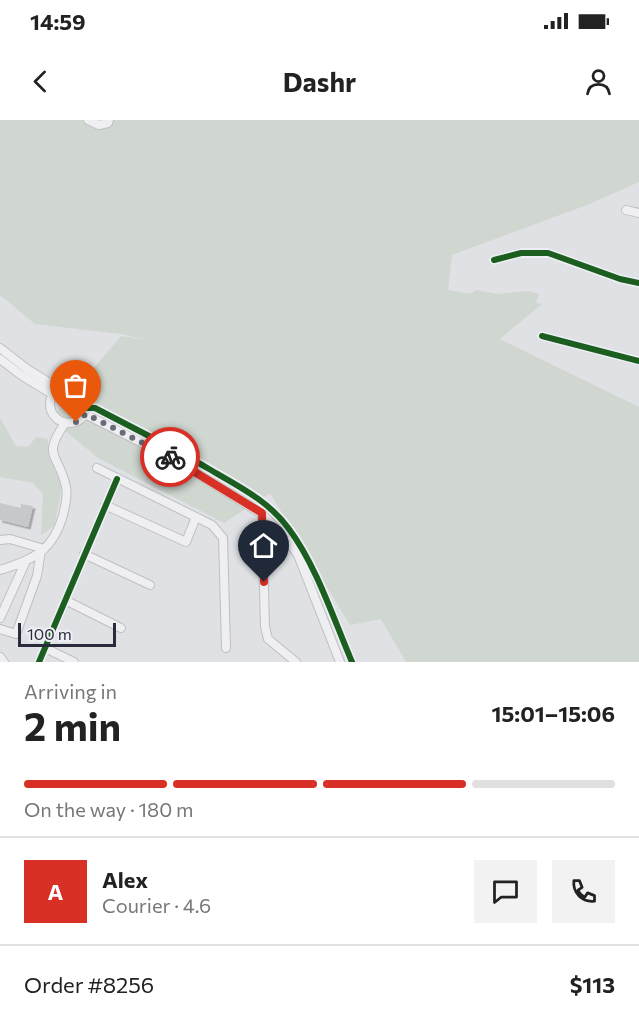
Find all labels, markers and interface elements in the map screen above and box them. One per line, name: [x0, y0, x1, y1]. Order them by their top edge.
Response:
text: 14:59: [30, 8, 86, 35]
icon: back: [24, 65, 57, 98]
text: Dashr: [283, 65, 356, 98]
icon: person: [582, 65, 615, 98]
pin: [50, 360, 101, 422]
icon: bag: [59, 369, 92, 402]
courier: [140, 427, 200, 487]
icon: bike: [154, 441, 187, 474]
pin: [238, 520, 289, 582]
icon: home: [247, 529, 280, 562]
scale bar: [18, 620, 116, 648]
text: 100 m: [27, 624, 72, 643]
text: Arriving in: [24, 679, 117, 703]
text: 15:01–15:06: [492, 700, 615, 727]
text: 2 min: [24, 701, 121, 749]
text: On the way · 180 m: [24, 797, 193, 821]
button: chat: [474, 860, 537, 923]
button: phone: [552, 860, 615, 923]
text: Alex: [102, 866, 148, 893]
text: A: [48, 878, 63, 905]
text: Courier · 4.6: [102, 893, 211, 917]
text: Order #8256: [24, 971, 154, 998]
text: $113: [570, 971, 615, 998]

